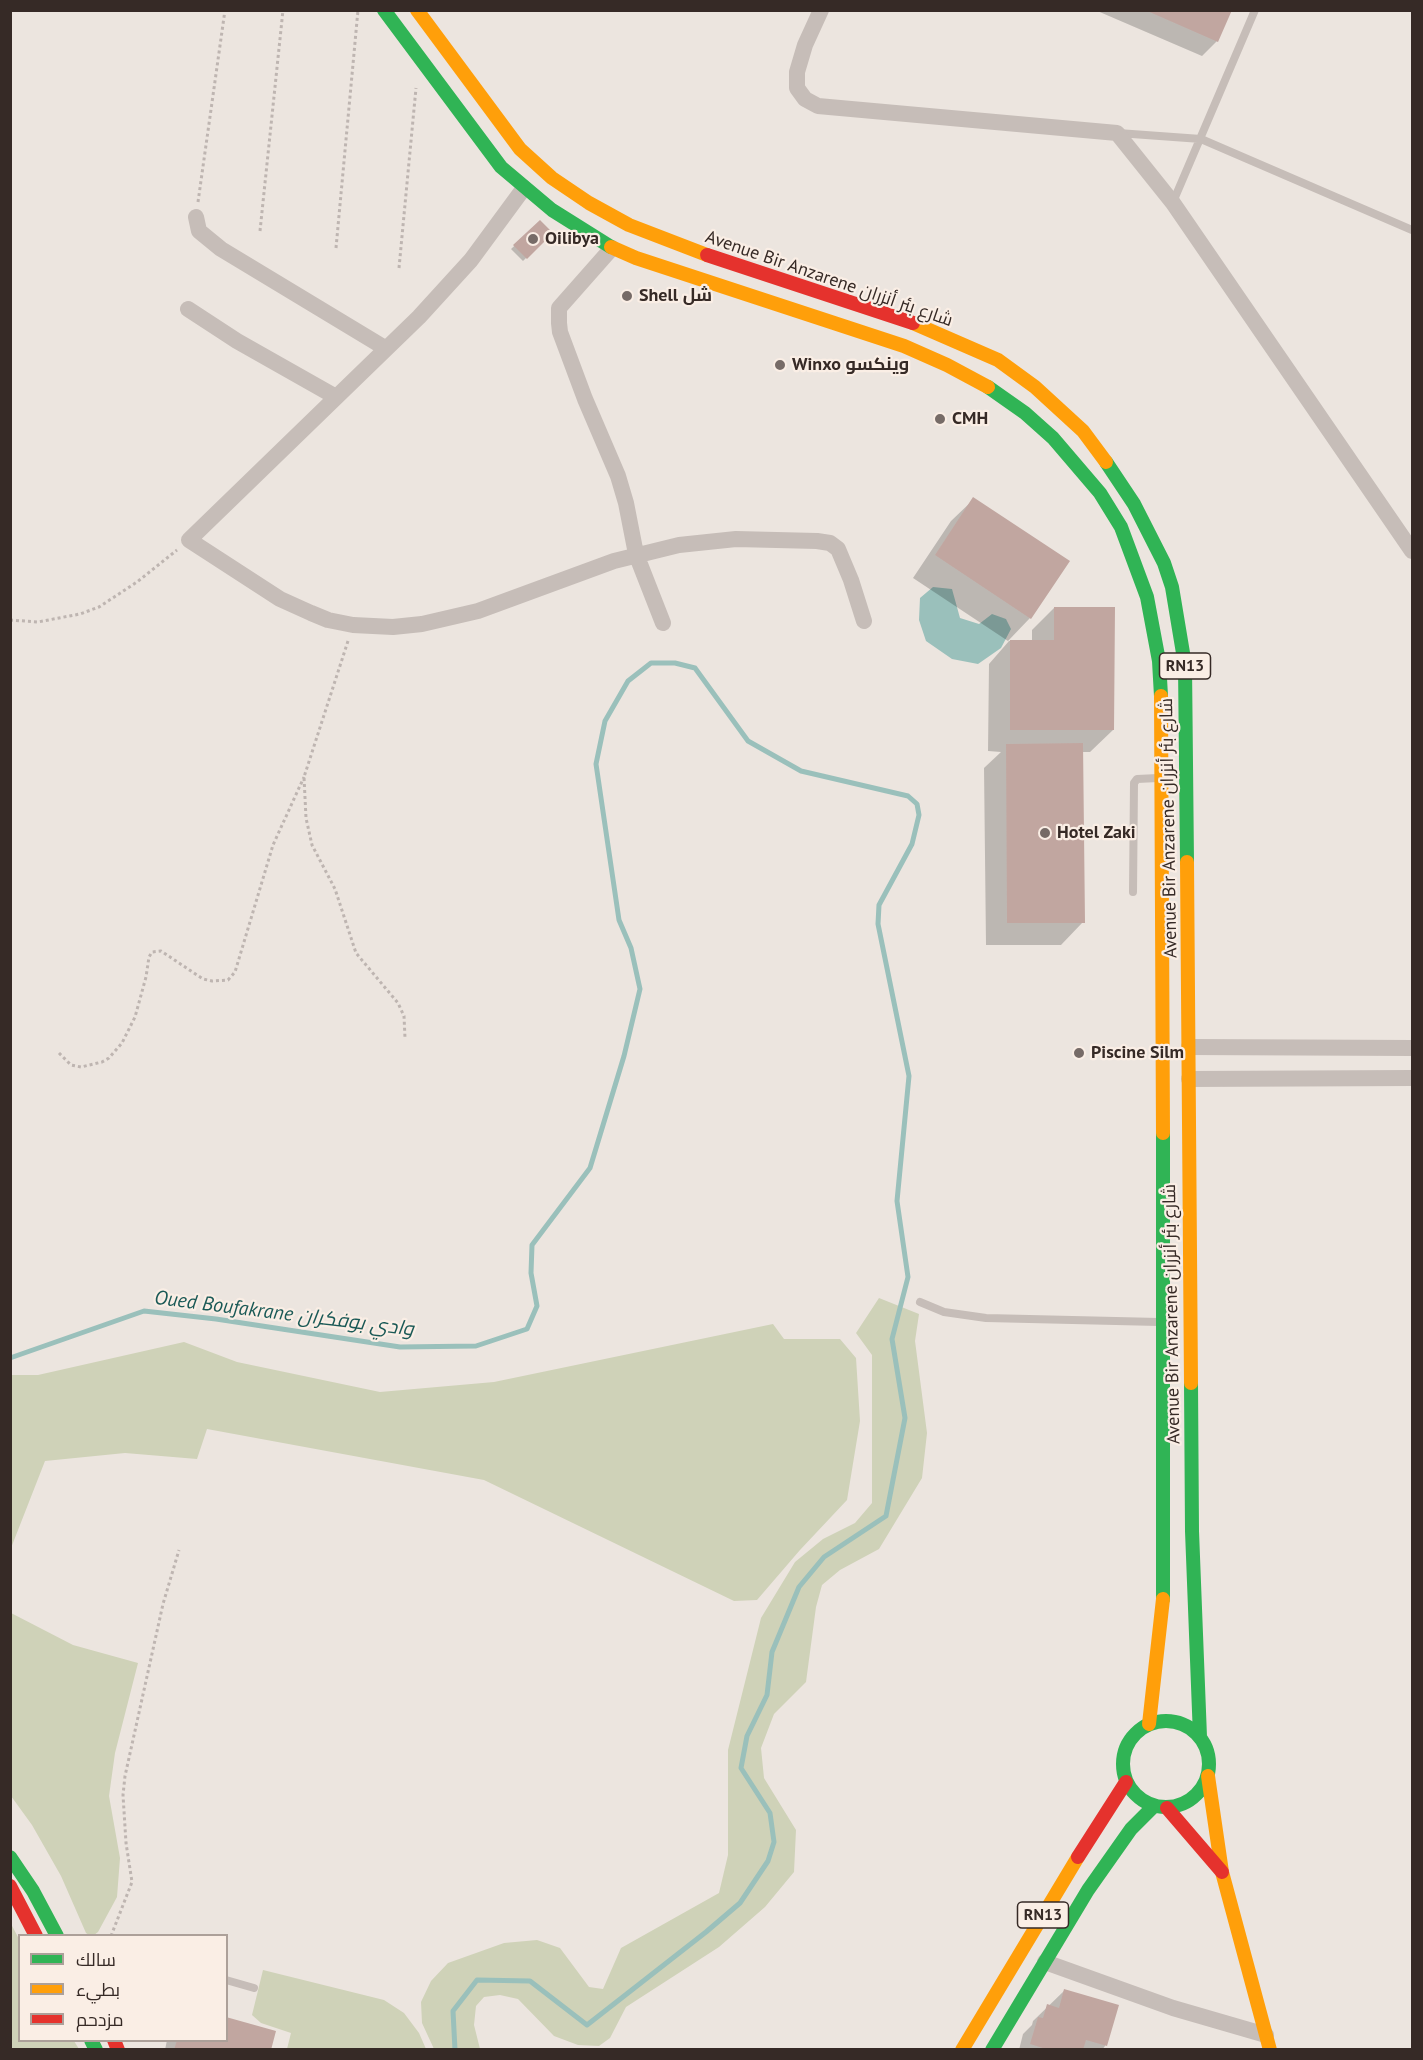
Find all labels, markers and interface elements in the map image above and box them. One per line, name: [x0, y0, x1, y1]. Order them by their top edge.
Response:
street label: Avenue Bir Anzarene شارع بئر أنزران: [702, 226, 956, 332]
place label: Oilibya: [545, 228, 599, 250]
marker: Oilibya: [526, 232, 540, 246]
place label: Shell شل: [639, 285, 712, 307]
marker: Shell شل: [620, 289, 634, 303]
place label: Winxo وينكسو: [792, 354, 909, 376]
marker: Winxo وينكسو: [773, 358, 787, 372]
place label: CMH: [952, 408, 988, 430]
marker: CMH: [933, 412, 947, 426]
road number: RN13: [1160, 653, 1210, 679]
street label: Avenue Bir Anzarene شارع بئر أنزران: [1156, 698, 1182, 958]
place label: Hotel Zaki: [1057, 822, 1136, 844]
marker: Hotel Zaki: [1038, 826, 1052, 840]
place label: Piscine Silm: [1091, 1042, 1184, 1064]
marker: Piscine Silm: [1072, 1046, 1086, 1060]
street label: Avenue Bir Anzarene شارع بئر أنزران: [1159, 1184, 1185, 1444]
water label: Oued Boufakrane وادي بوفكران: [153, 1286, 415, 1342]
road number: RN13: [1018, 1902, 1068, 1928]
legend: [18, 1934, 228, 2042]
text: سالك: [76, 1948, 116, 1971]
text: بطيء: [76, 1978, 120, 2001]
text: مزدحم: [76, 2008, 124, 2031]

